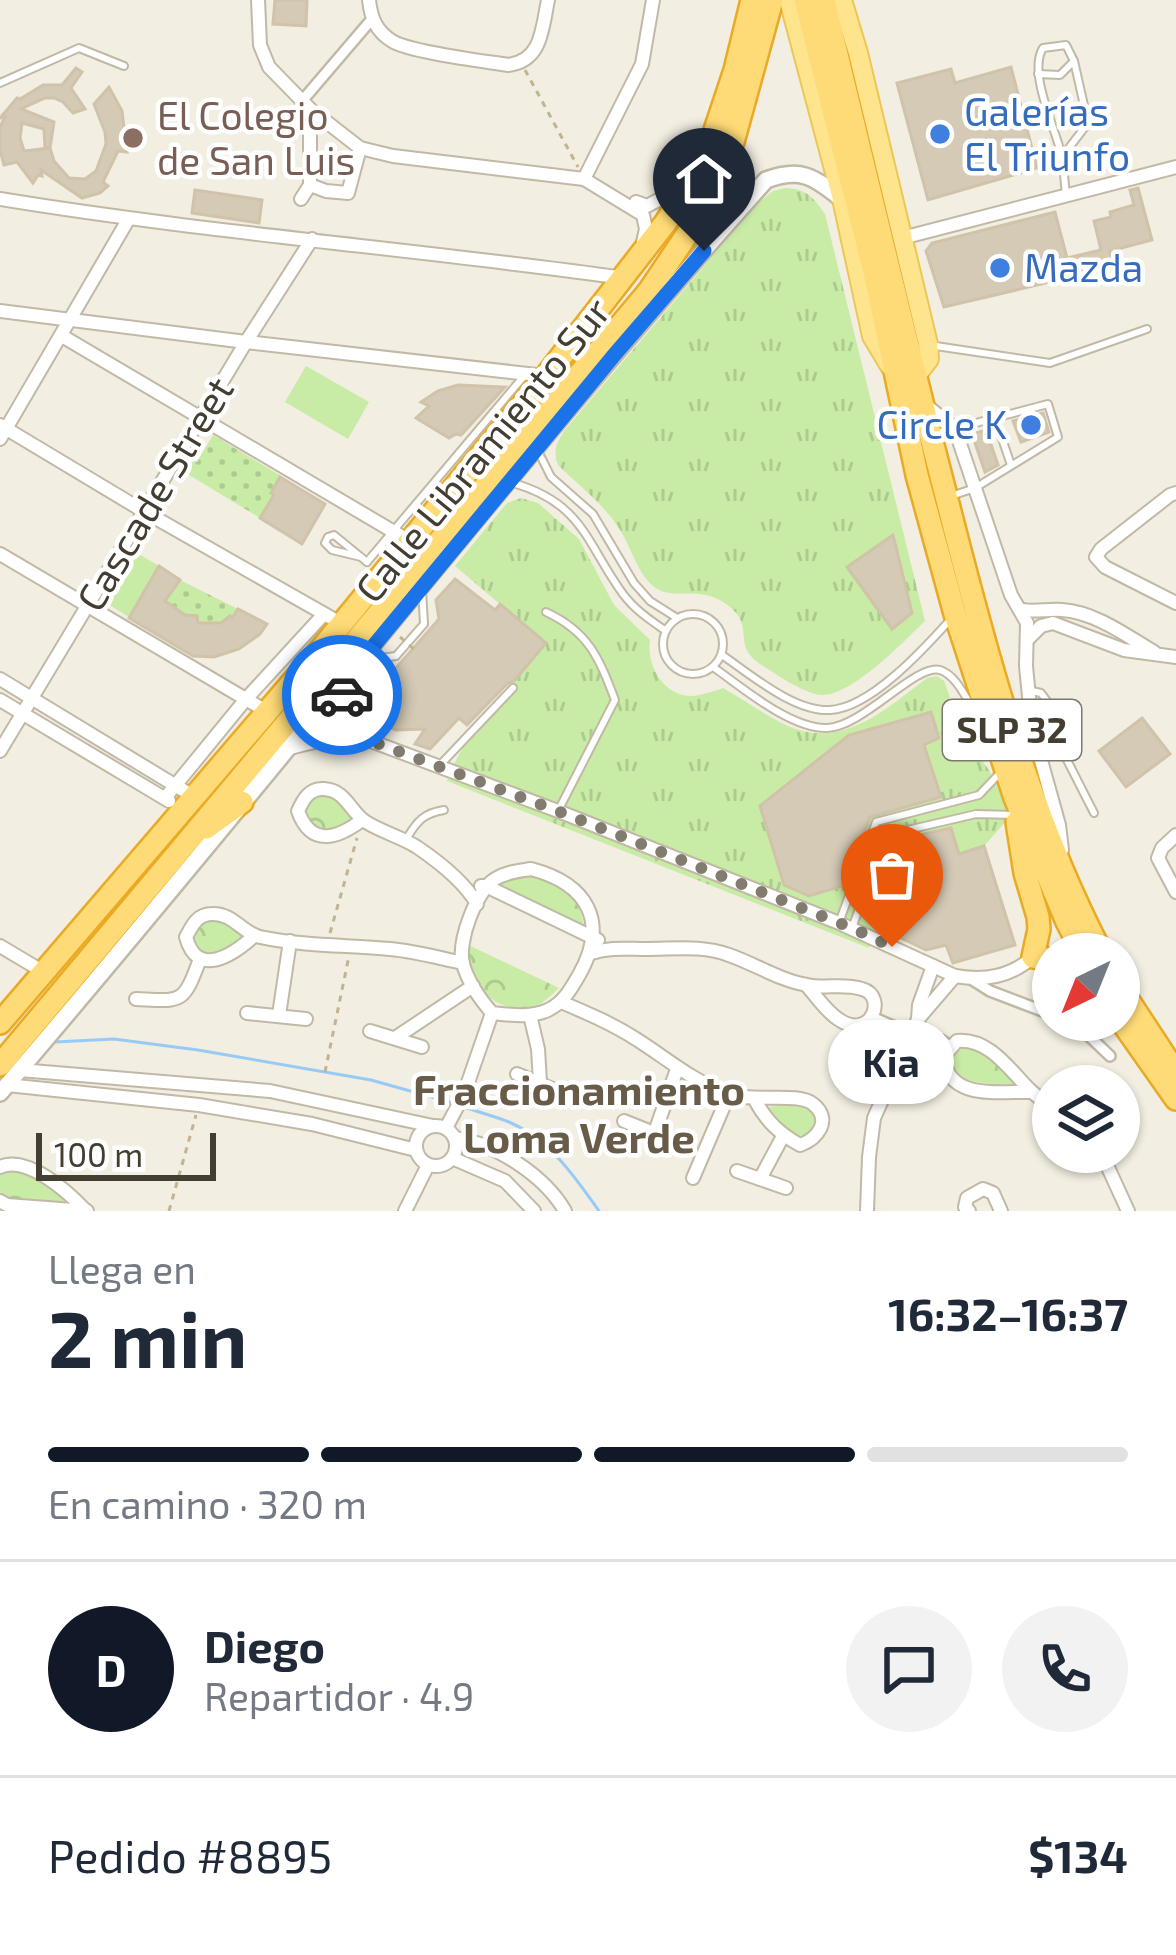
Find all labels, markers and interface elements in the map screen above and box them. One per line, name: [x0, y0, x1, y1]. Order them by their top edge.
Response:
place label: Galerías El Triunfo: [964, 87, 1130, 179]
place label: El Colegio de San Luis: [157, 91, 355, 183]
marker: Galerías El Triunfo: [927, 121, 953, 147]
marker: El Colegio de San Luis: [120, 125, 146, 151]
pin: [653, 128, 755, 251]
icon: home: [671, 146, 737, 212]
place label: Mazda: [1024, 243, 1143, 290]
marker: Mazda: [987, 255, 1013, 281]
street label: Calle Libramiento Sur: [345, 287, 619, 611]
street label: Cascade Street: [66, 368, 242, 619]
place label: Circle K: [877, 400, 1007, 447]
marker: Circle K: [1018, 412, 1044, 438]
courier: [282, 635, 402, 755]
icon: car: [309, 662, 375, 728]
road number: SLP 32: [943, 700, 1081, 760]
pin: [841, 824, 943, 947]
icon: bag: [859, 842, 925, 908]
north arrow: [1032, 933, 1140, 1041]
map controls: [1032, 933, 1140, 1173]
callout: Kia: [829, 1019, 955, 1103]
text: Kia: [862, 1038, 920, 1085]
district label: Fraccionamiento Loma Verde: [413, 1063, 745, 1161]
button: layers: [1032, 1065, 1140, 1173]
scale bar: [36, 1127, 216, 1180]
text: 100 m: [54, 1134, 143, 1174]
text: Llega en: [48, 1245, 196, 1292]
text: 16:32–16:37: [888, 1286, 1128, 1340]
text: 2 min: [48, 1290, 247, 1384]
text: En camino · 320 m: [48, 1480, 367, 1527]
button: chat: [846, 1606, 972, 1732]
button: phone: [1002, 1606, 1128, 1732]
text: Diego: [204, 1618, 325, 1672]
text: D: [96, 1642, 126, 1696]
text: Repartidor · 4.9: [204, 1672, 474, 1719]
text: Pedido #8895: [48, 1828, 332, 1882]
text: $134: [1028, 1828, 1128, 1882]

